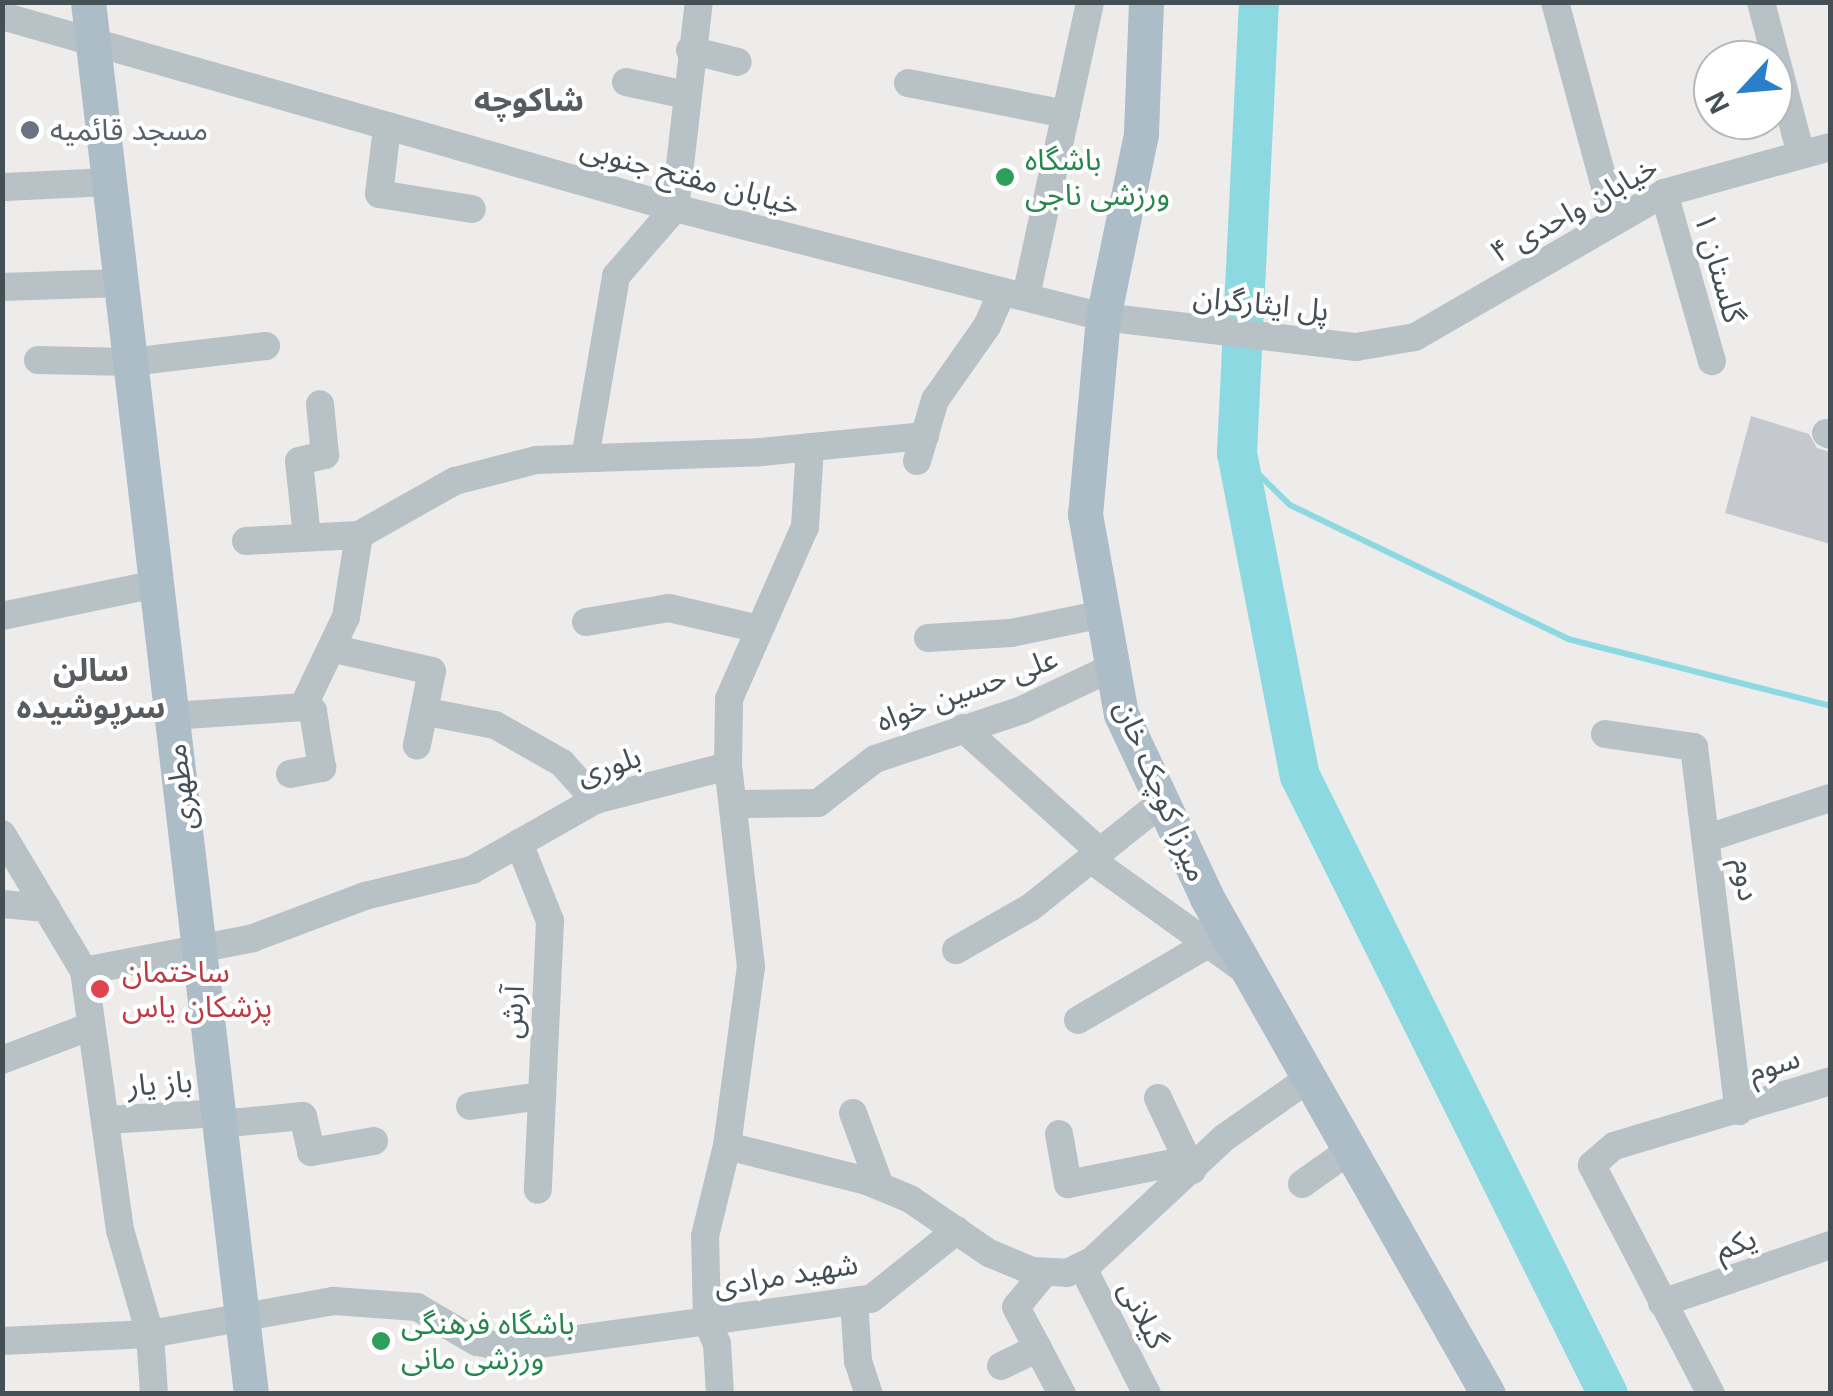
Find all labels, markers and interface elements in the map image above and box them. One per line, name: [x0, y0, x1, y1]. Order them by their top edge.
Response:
north arrow: [1693, 40, 1793, 140]
district label: شاکوچه: [474, 81, 584, 119]
text: N: [1699, 87, 1736, 118]
place label: مسجد قائمیه: [50, 112, 208, 148]
marker: مسجد قائمیه: [19, 119, 41, 141]
street label: خیابان مفتح جنوبی: [577, 130, 803, 224]
place label: باشگاه ورزشی ناجی: [1025, 142, 1170, 212]
street label: خیابان واحدی ۴: [1484, 149, 1664, 271]
marker: باشگاه ورزشی ناجی: [994, 166, 1016, 188]
street label: گلستان ۱: [1686, 209, 1752, 327]
street label: پل ایثارگران: [1191, 279, 1331, 329]
street label: علی حسین خواه: [871, 641, 1063, 739]
district label: سالن سرپوشیده: [17, 652, 165, 727]
street label: میرزا کوچک خان: [1107, 695, 1215, 887]
street label: بلوری: [573, 739, 645, 793]
street label: مطهری: [158, 742, 204, 832]
street label: دوم: [1726, 857, 1766, 903]
place label: ساختمان پزشکان یاس: [122, 954, 272, 1024]
marker: ساختمان پزشکان یاس: [87, 976, 113, 1002]
street label: آرش: [494, 984, 532, 1040]
street label: سوم: [1744, 1040, 1804, 1090]
street label: باز یار: [126, 1064, 194, 1104]
street label: یکم: [1711, 1220, 1761, 1268]
street label: شهید مرادی: [711, 1246, 861, 1304]
street label: گیلانی: [1111, 1275, 1175, 1355]
place label: باشگاه فرهنگی ورزشی مانی: [401, 1306, 575, 1376]
marker: باشگاه فرهنگی ورزشی مانی: [370, 1330, 392, 1352]

